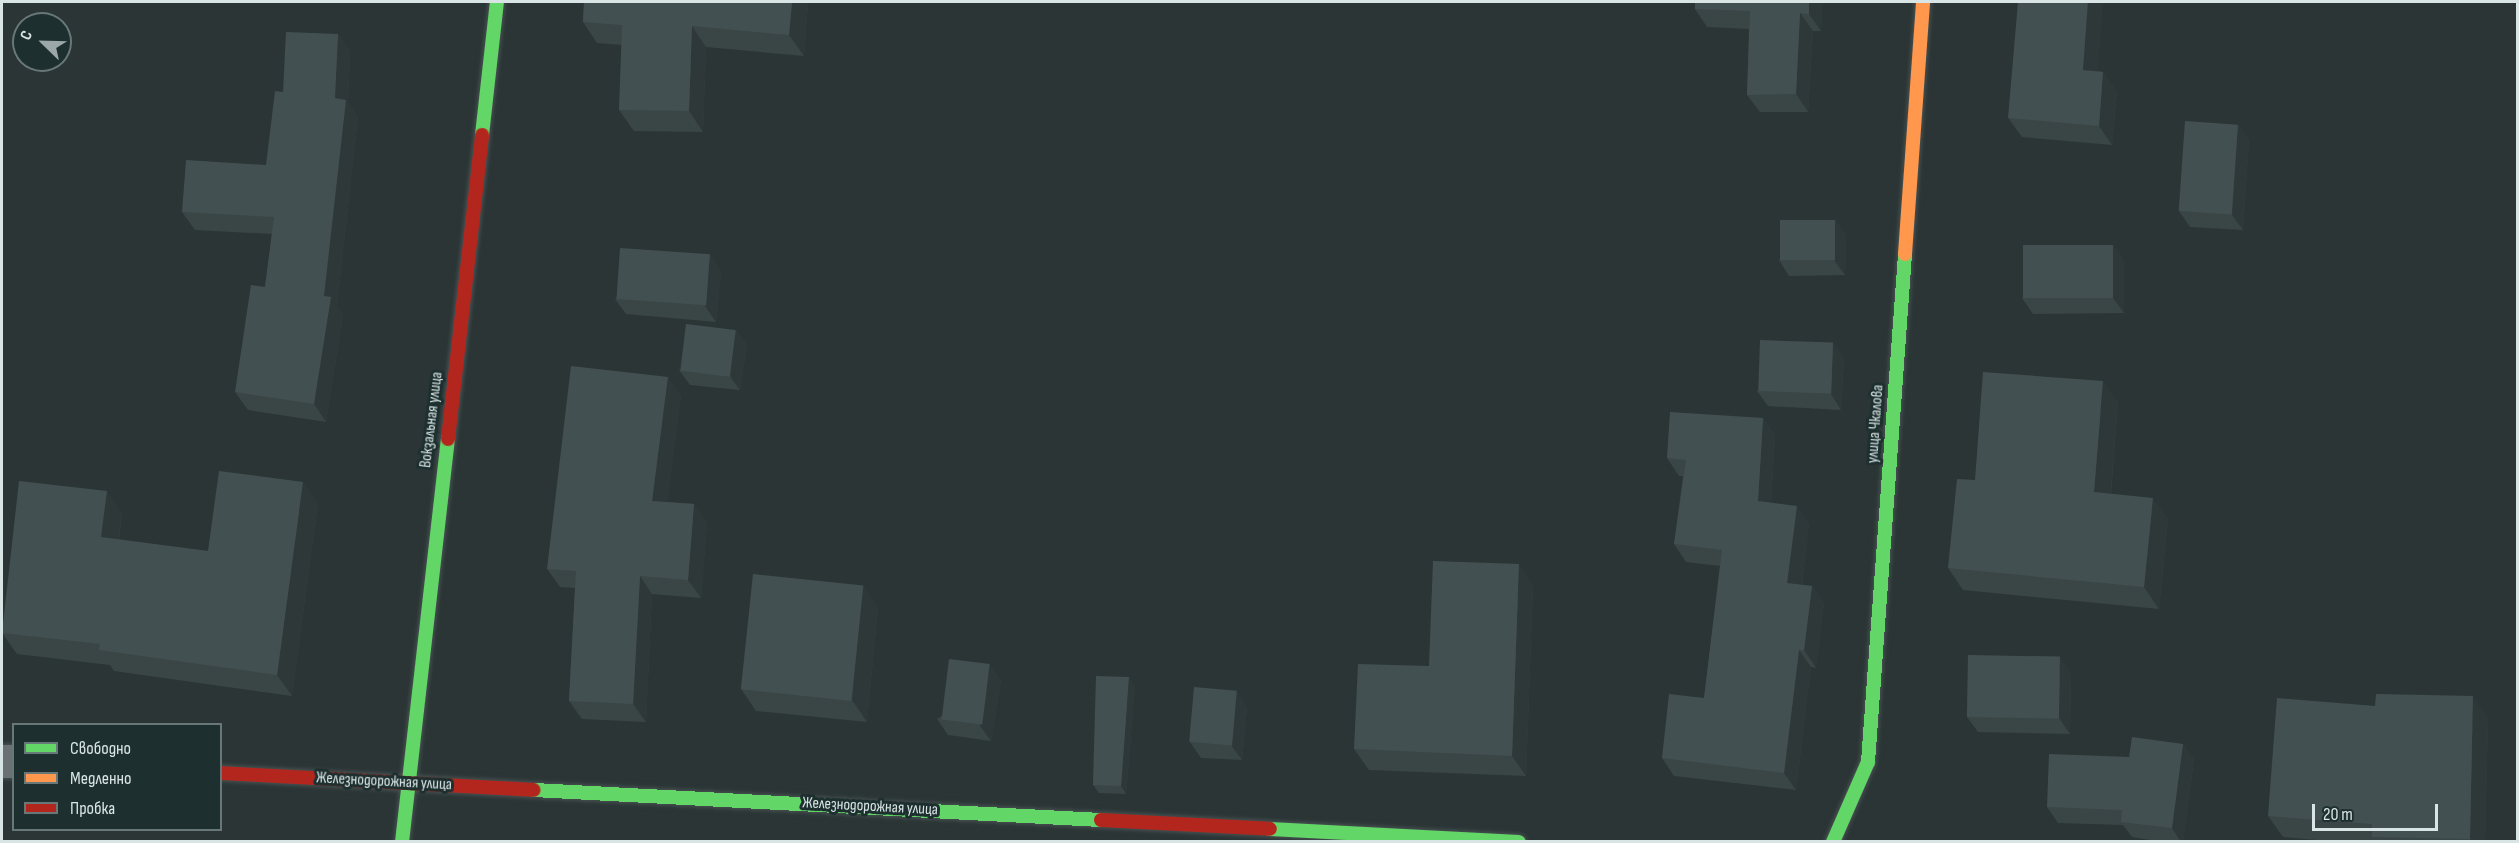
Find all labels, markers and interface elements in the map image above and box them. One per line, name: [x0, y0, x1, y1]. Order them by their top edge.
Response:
north arrow: [12, 12, 72, 72]
text: С: [16, 28, 37, 43]
street label: Вокзальная улица: [417, 371, 447, 469]
street label: улица Чкалова: [1864, 384, 1888, 464]
legend: [12, 723, 222, 831]
text: Свободно: [70, 738, 131, 759]
text: Медленно: [70, 768, 132, 789]
street label: Железнодорожная улица: [316, 769, 452, 795]
scale bar: [2315, 792, 2441, 830]
street label: Железнодорожная улица: [802, 794, 938, 820]
text: Пробка: [70, 798, 115, 819]
text: 20 m: [2323, 804, 2353, 825]

